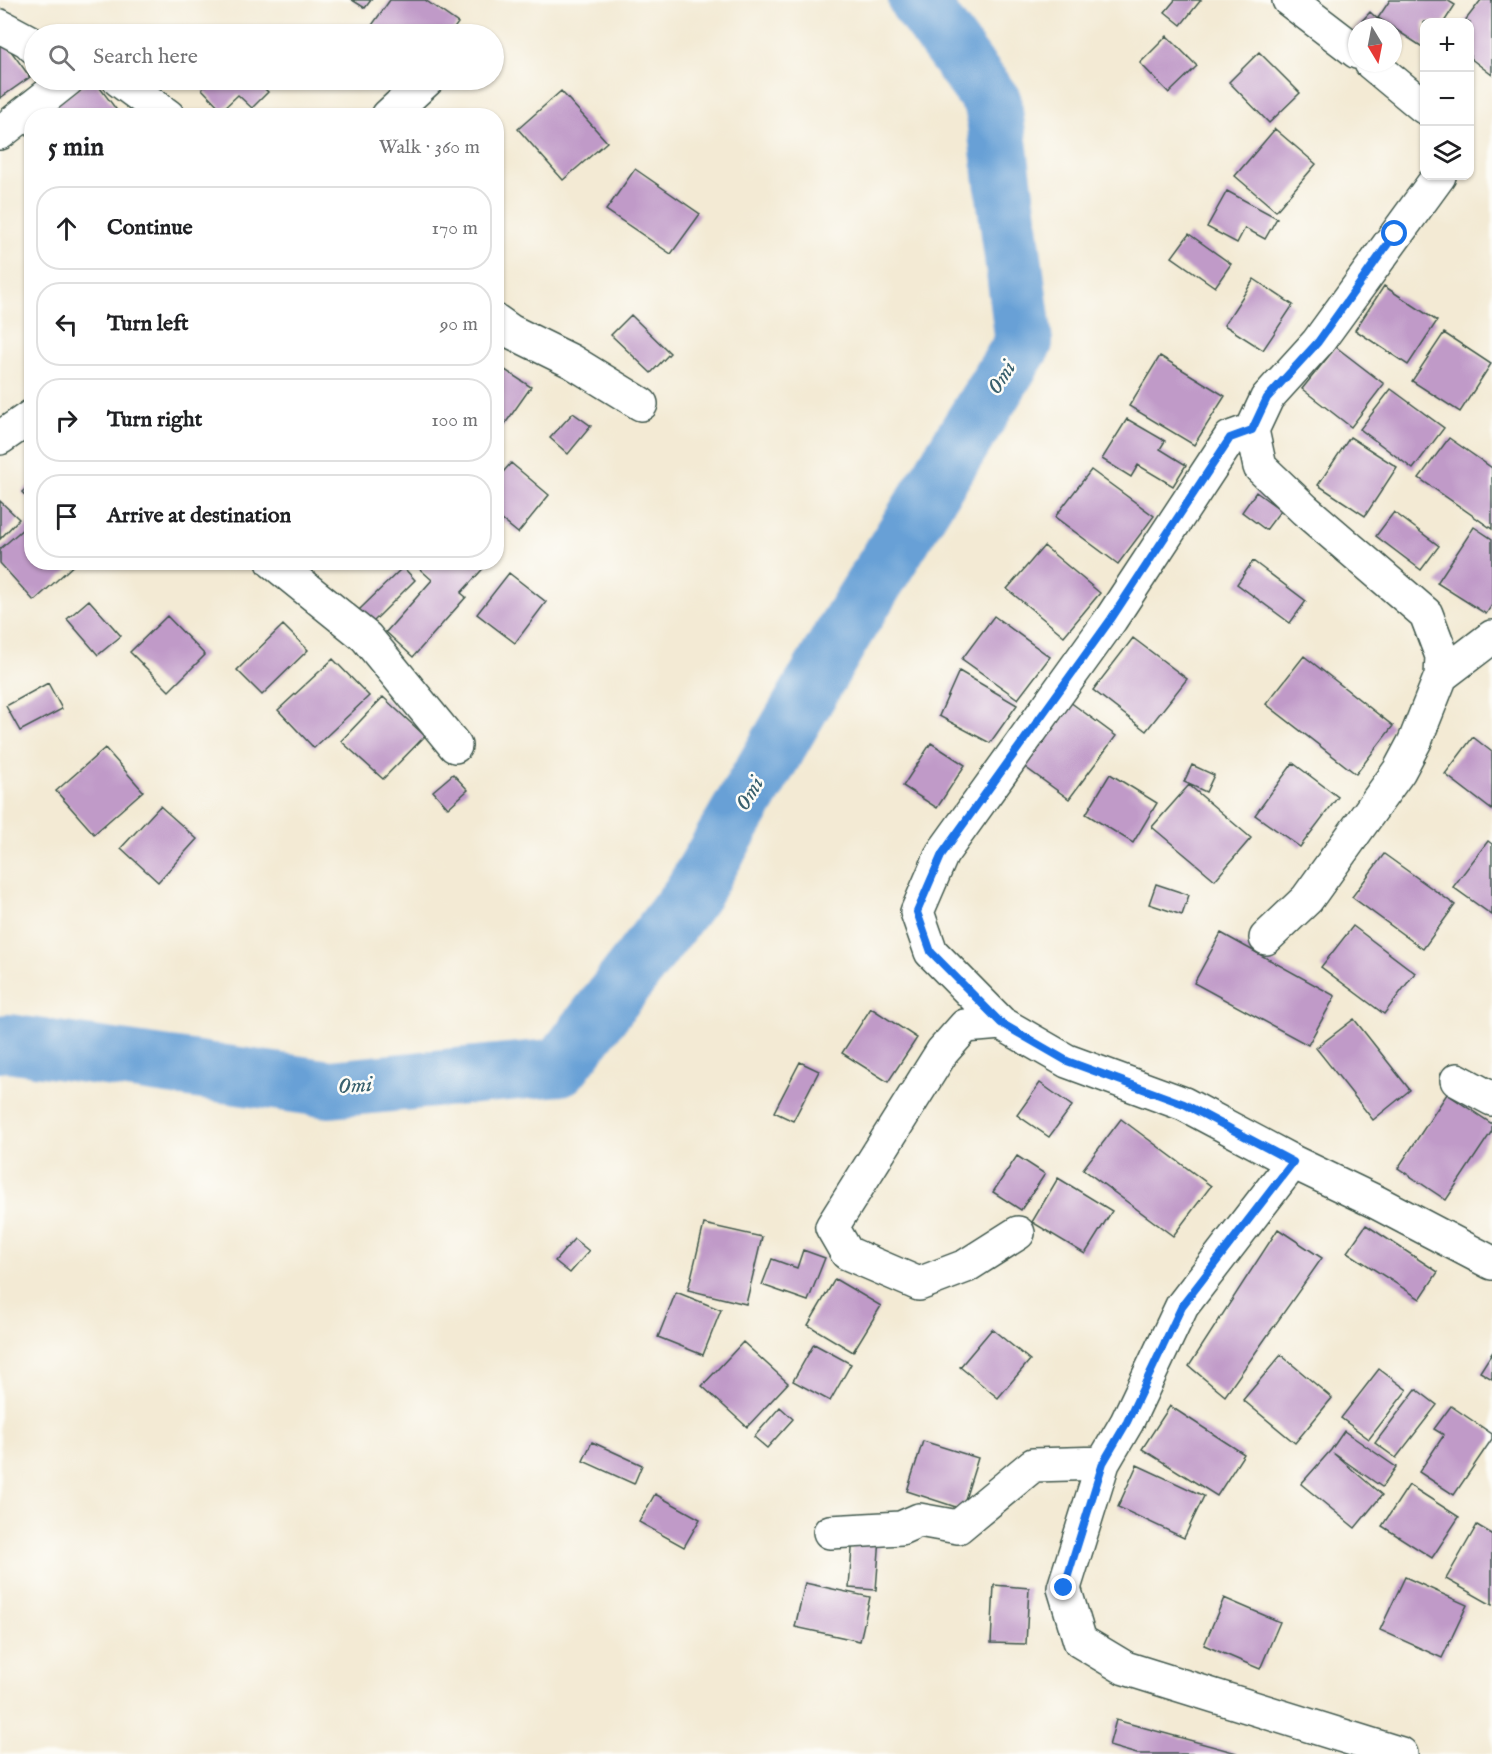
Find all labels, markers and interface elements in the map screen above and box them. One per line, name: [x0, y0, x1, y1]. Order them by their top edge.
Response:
north arrow: [1348, 18, 1402, 72]
map controls: [1420, 18, 1474, 180]
button: +: [1420, 18, 1474, 72]
search box: [24, 24, 504, 90]
icon: search: [45, 41, 78, 74]
text: Search here: [93, 43, 198, 71]
button: −: [1420, 72, 1474, 126]
button: layers: [1420, 126, 1474, 180]
text: 5 min: [48, 131, 104, 164]
text: Walk · 360 m: [379, 135, 480, 160]
icon: ahead: [50, 212, 83, 245]
text: Continue: [107, 214, 193, 242]
text: 170 m: [432, 216, 478, 241]
route start: [1381, 220, 1407, 246]
icon: left: [50, 308, 83, 341]
text: Turn left: [107, 310, 189, 338]
text: 90 m: [440, 312, 478, 337]
water label: Omi: [981, 355, 1024, 400]
icon: right: [50, 404, 83, 437]
text: Turn right: [107, 406, 202, 434]
text: 100 m: [431, 408, 478, 433]
icon: arrive: [50, 500, 83, 533]
text: Arrive at destination: [107, 502, 291, 530]
water label: Omi: [729, 771, 772, 816]
water label: Omi: [337, 1071, 375, 1101]
route end: [1050, 1574, 1076, 1600]

